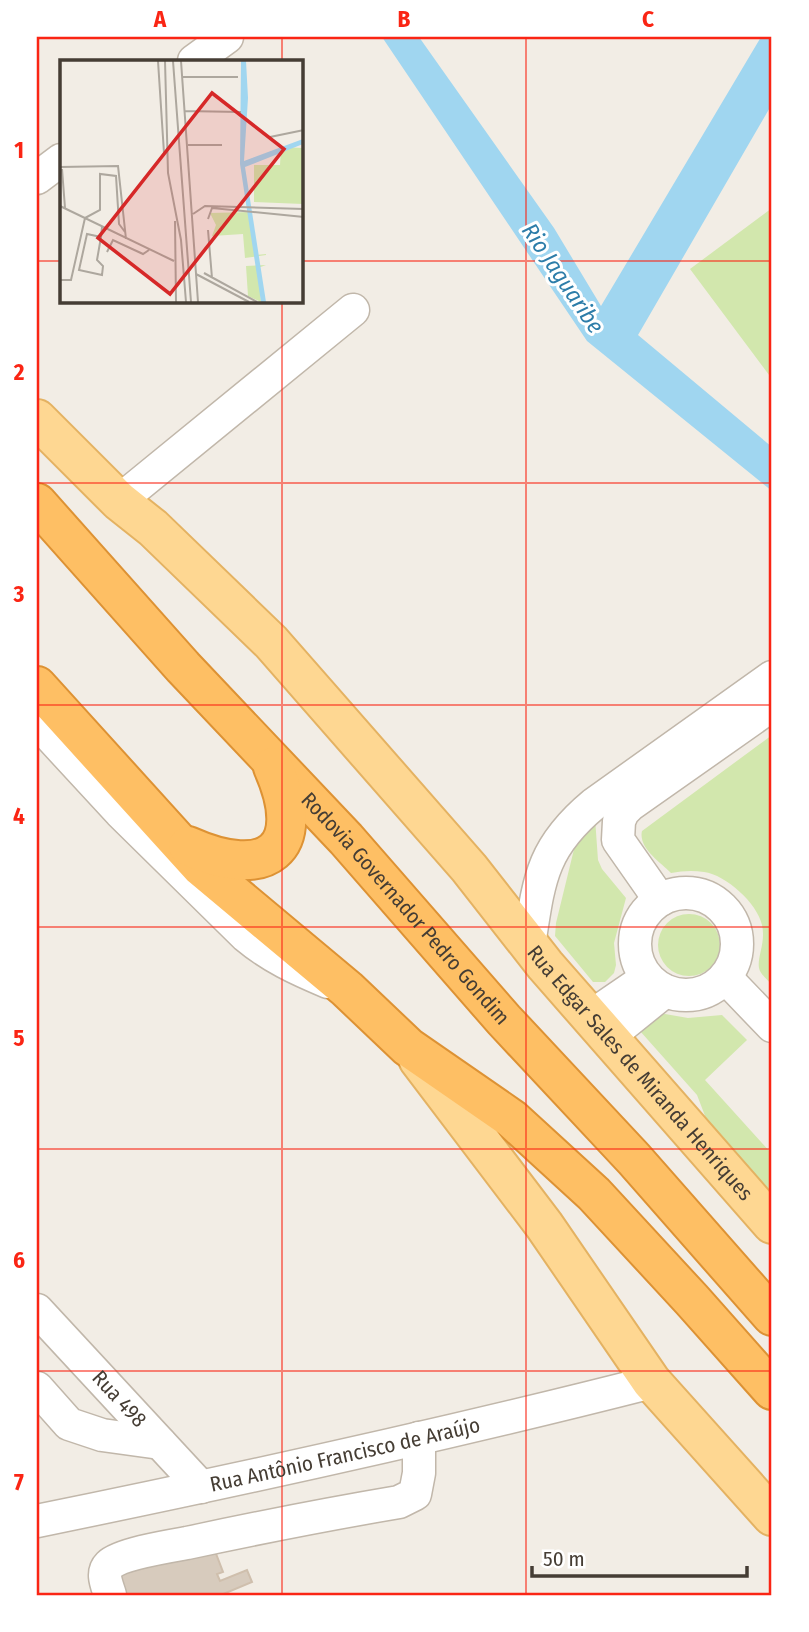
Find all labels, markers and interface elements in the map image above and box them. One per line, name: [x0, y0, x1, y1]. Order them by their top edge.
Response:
text: A: [153, 5, 167, 33]
text: B: [398, 5, 411, 33]
text: C: [642, 5, 654, 33]
inset map: [60, 60, 303, 303]
text: 1: [14, 136, 24, 164]
water label: Rio Jaguaribe: [516, 218, 610, 338]
text: 2: [13, 358, 25, 386]
text: 3: [13, 580, 25, 608]
street label: Rodovia Governador Pedro Gondim: [296, 787, 515, 1030]
text: 4: [13, 802, 25, 830]
street label: Rua Edgar Sales de Miranda Henriques: [522, 940, 759, 1206]
text: 5: [13, 1024, 25, 1052]
text: 6: [13, 1246, 25, 1274]
street label: Rua 498: [87, 1365, 152, 1433]
street label: Rua Antônio Francisco de Araújo: [208, 1412, 483, 1498]
text: 7: [14, 1468, 24, 1496]
scale bar: [532, 1534, 748, 1578]
text: 50 m: [543, 1546, 585, 1572]

